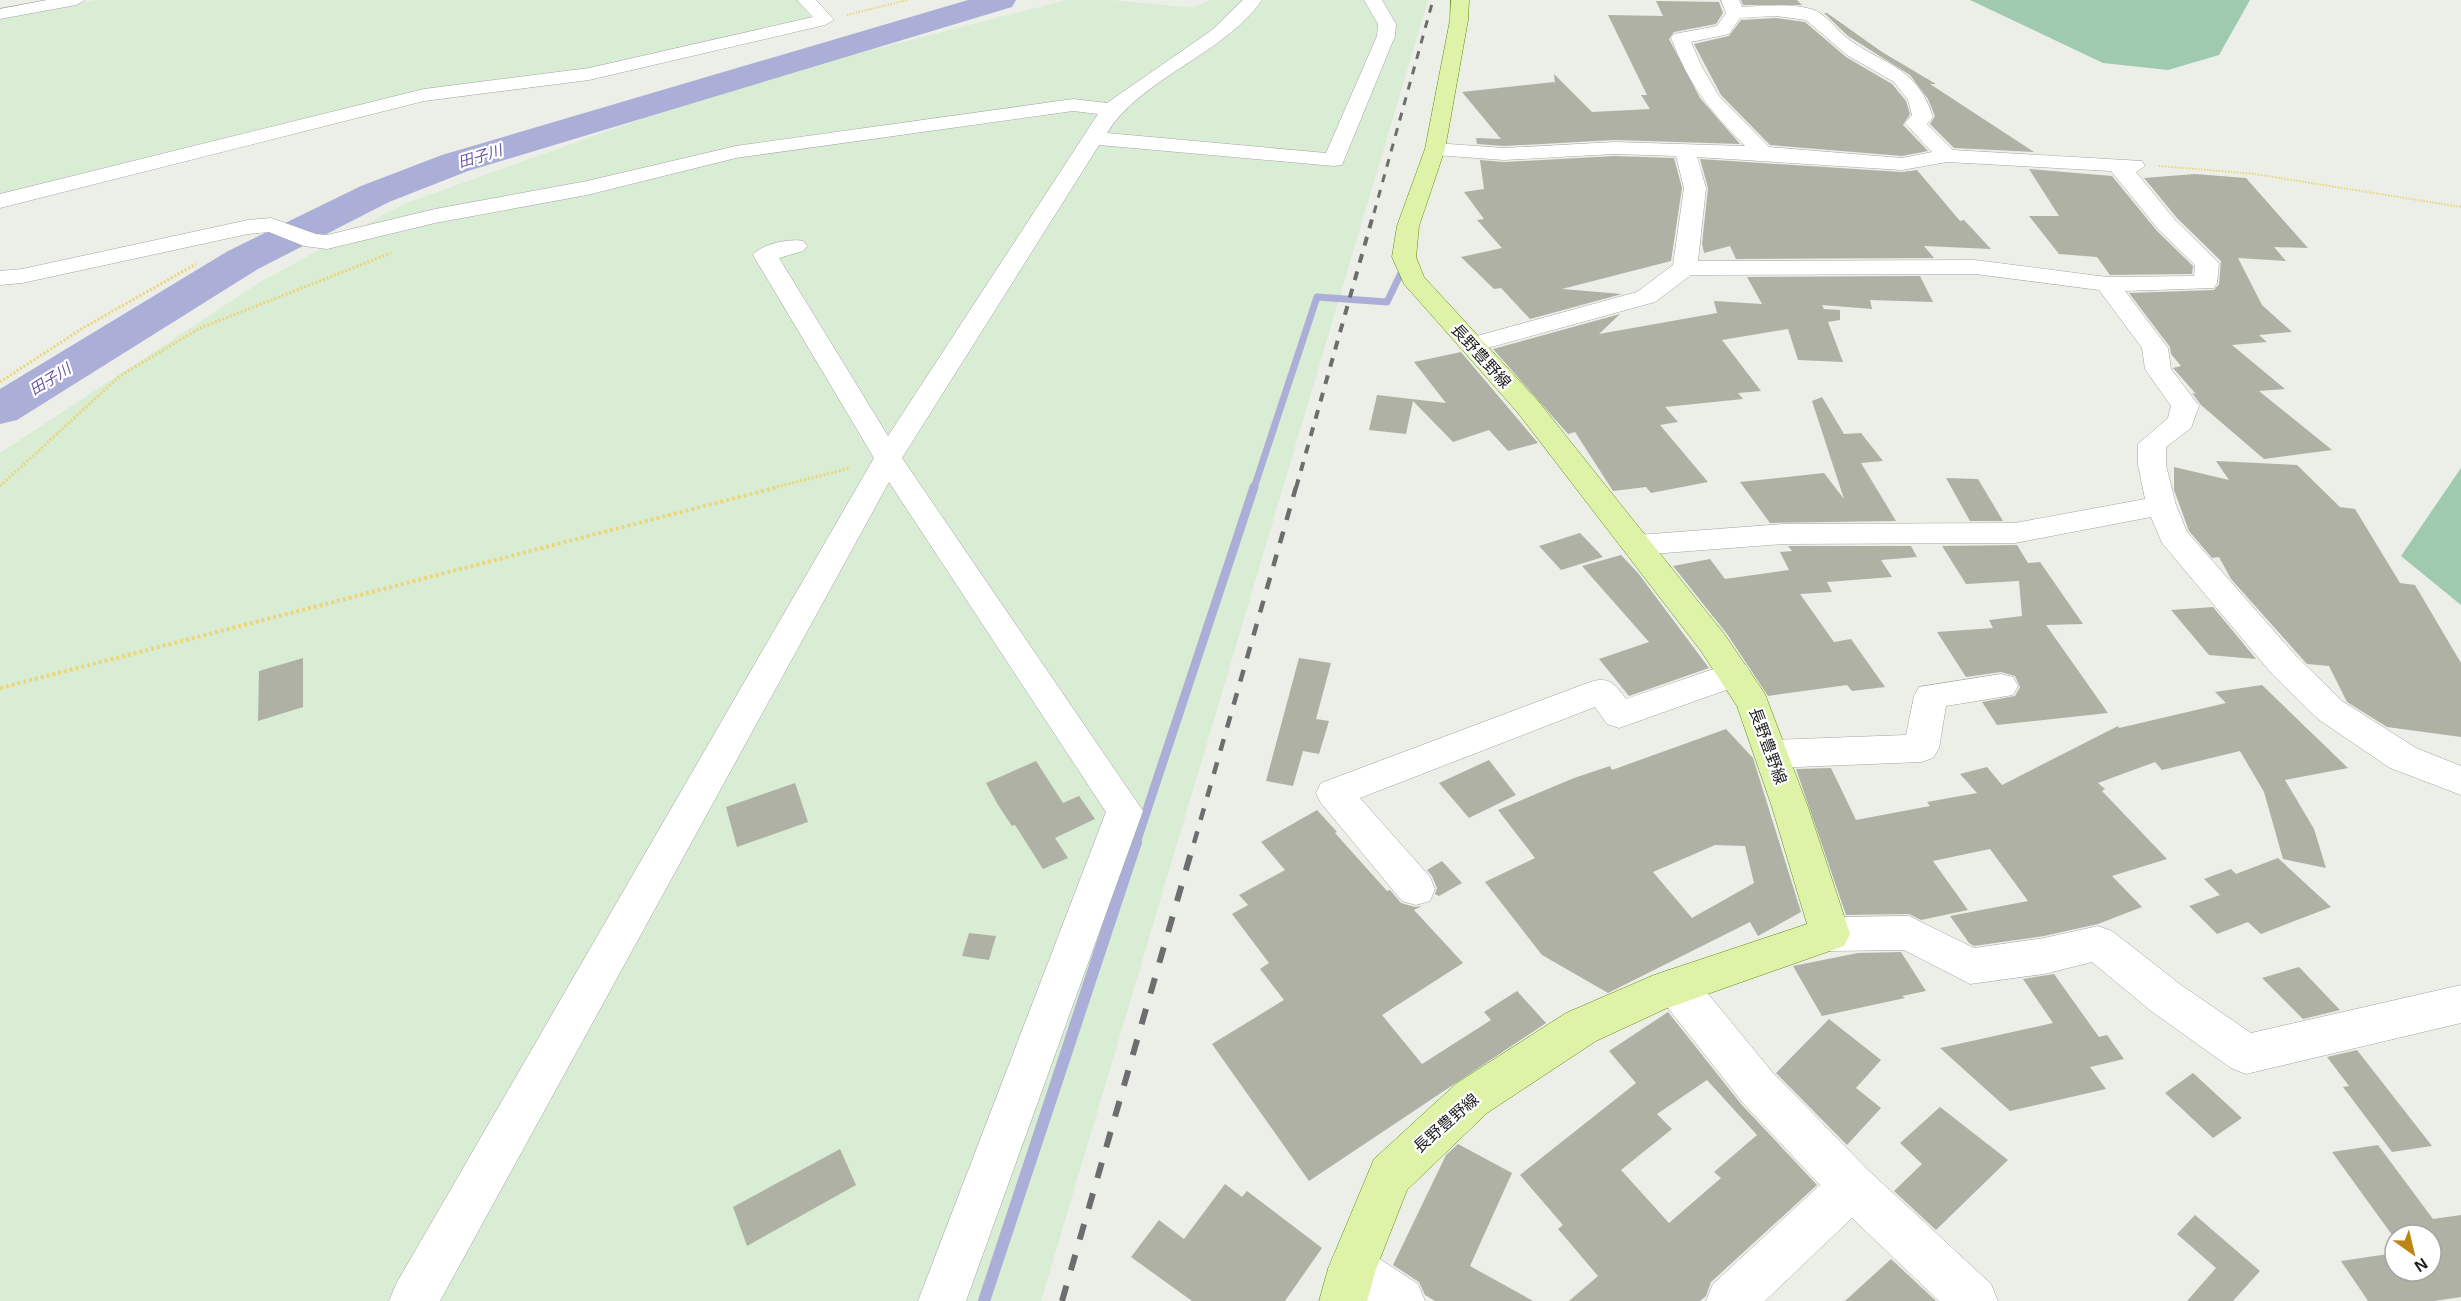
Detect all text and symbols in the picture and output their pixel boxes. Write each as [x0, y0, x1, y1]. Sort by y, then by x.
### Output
water label: 田子川 [456, 141, 506, 171]
street label: 長野豊野線 [1448, 321, 1514, 391]
water label: 田子川 [26, 359, 75, 398]
street label: 長野豊野線 [1746, 705, 1790, 787]
street label: 長野豊野線 [1410, 1090, 1482, 1156]
north arrow [2383, 1223, 2443, 1283]
text: N [2412, 1255, 2431, 1275]

